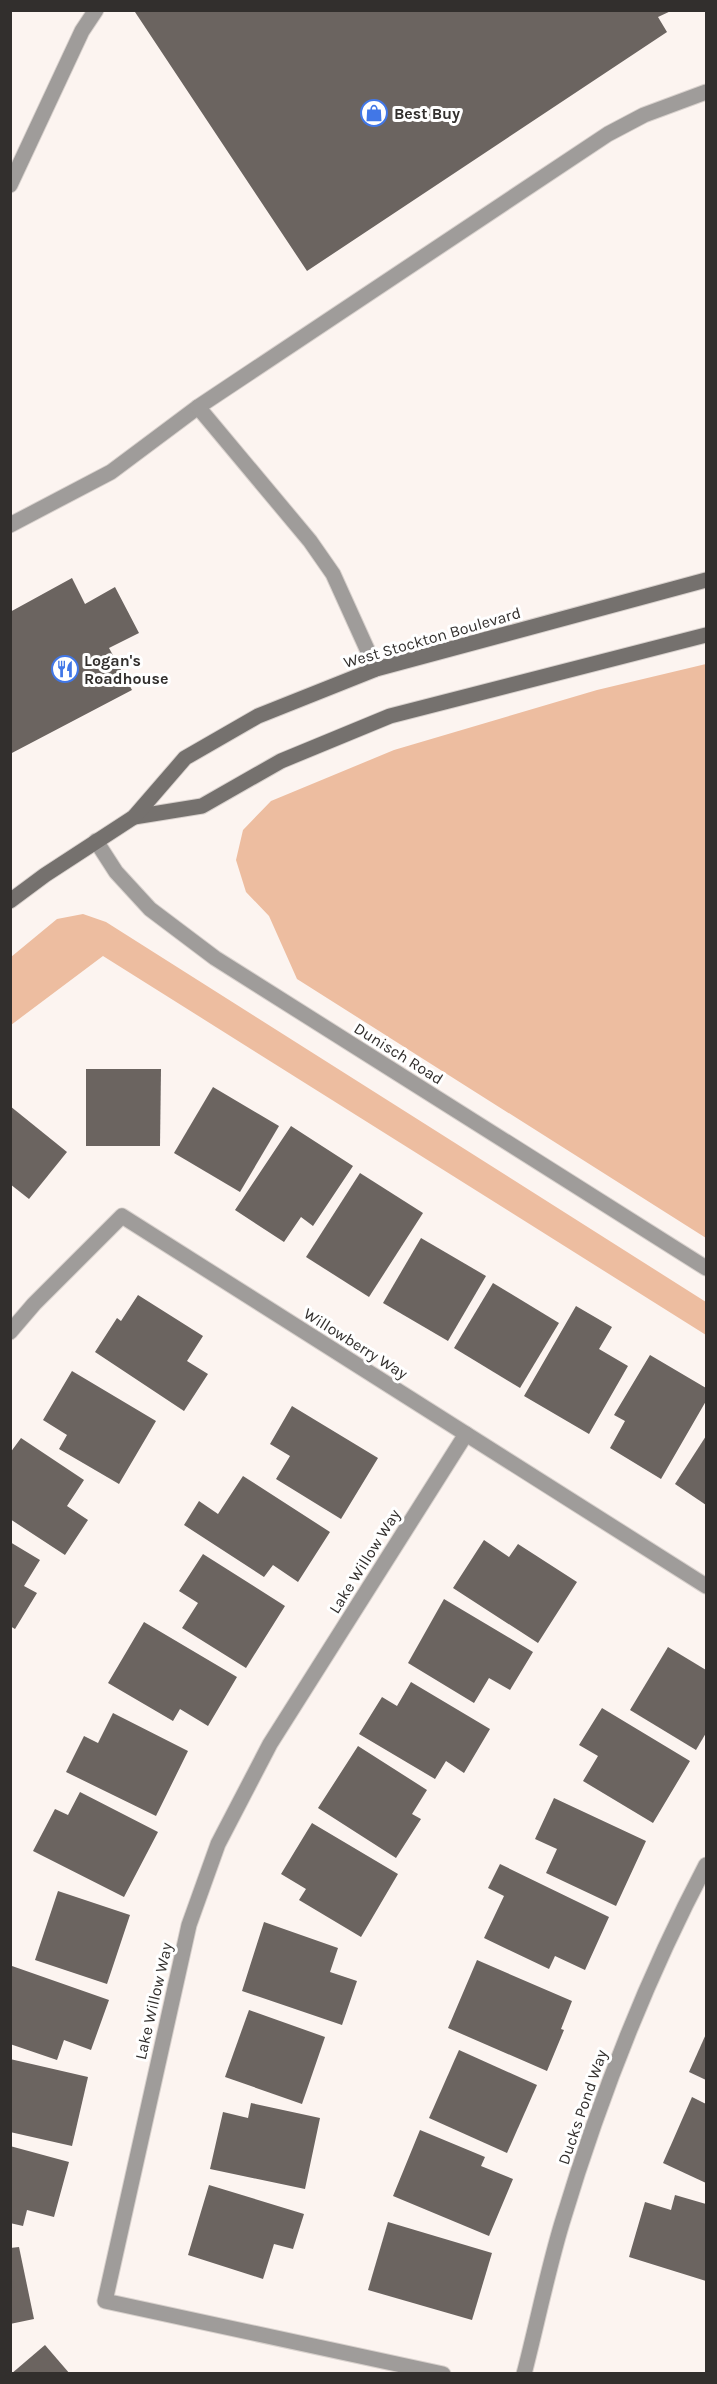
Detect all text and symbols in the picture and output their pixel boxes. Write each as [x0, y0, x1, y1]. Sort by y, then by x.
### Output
shop icon: Best Buy [359, 98, 389, 128]
place label: Best Buy [394, 104, 460, 123]
street label: West Stockton Boulevard [341, 603, 523, 672]
place label: Logan's Roadhouse [84, 651, 169, 688]
restaurant icon: Logan's Roadhouse [50, 654, 80, 684]
street label: Dunisch Road [351, 1018, 447, 1088]
street label: Willowberry Way [300, 1304, 412, 1383]
street label: Lake Willow Way [325, 1505, 404, 1617]
street label: Lake Willow Way [131, 1940, 176, 2061]
street label: Ducks Pond Way [554, 2047, 611, 2167]

